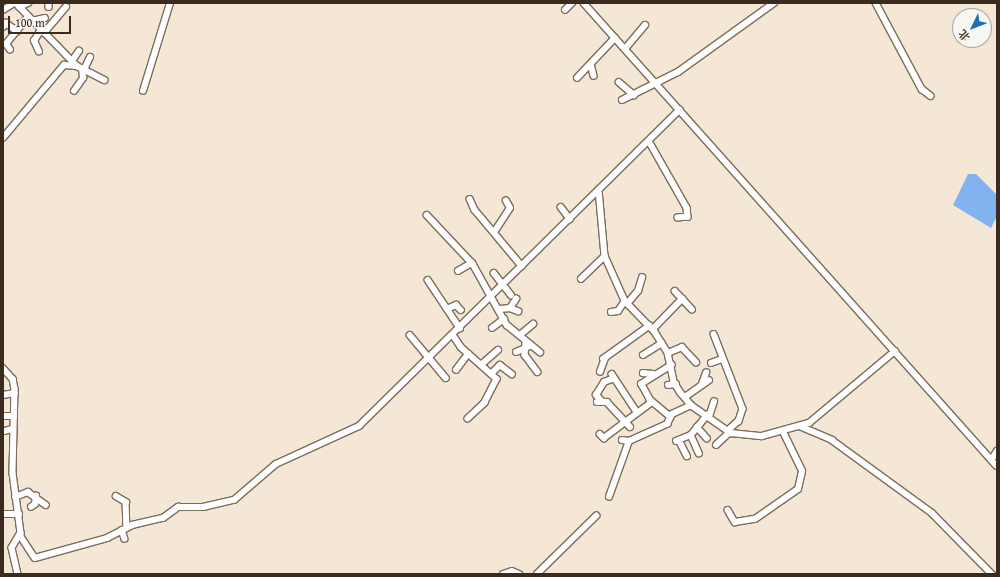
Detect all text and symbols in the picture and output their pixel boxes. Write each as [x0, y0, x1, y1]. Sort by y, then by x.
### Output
scale bar [10, 8, 73, 34]
north arrow [952, 8, 992, 48]
text: 100 m [15, 14, 45, 31]
text: 北 [954, 26, 974, 45]

